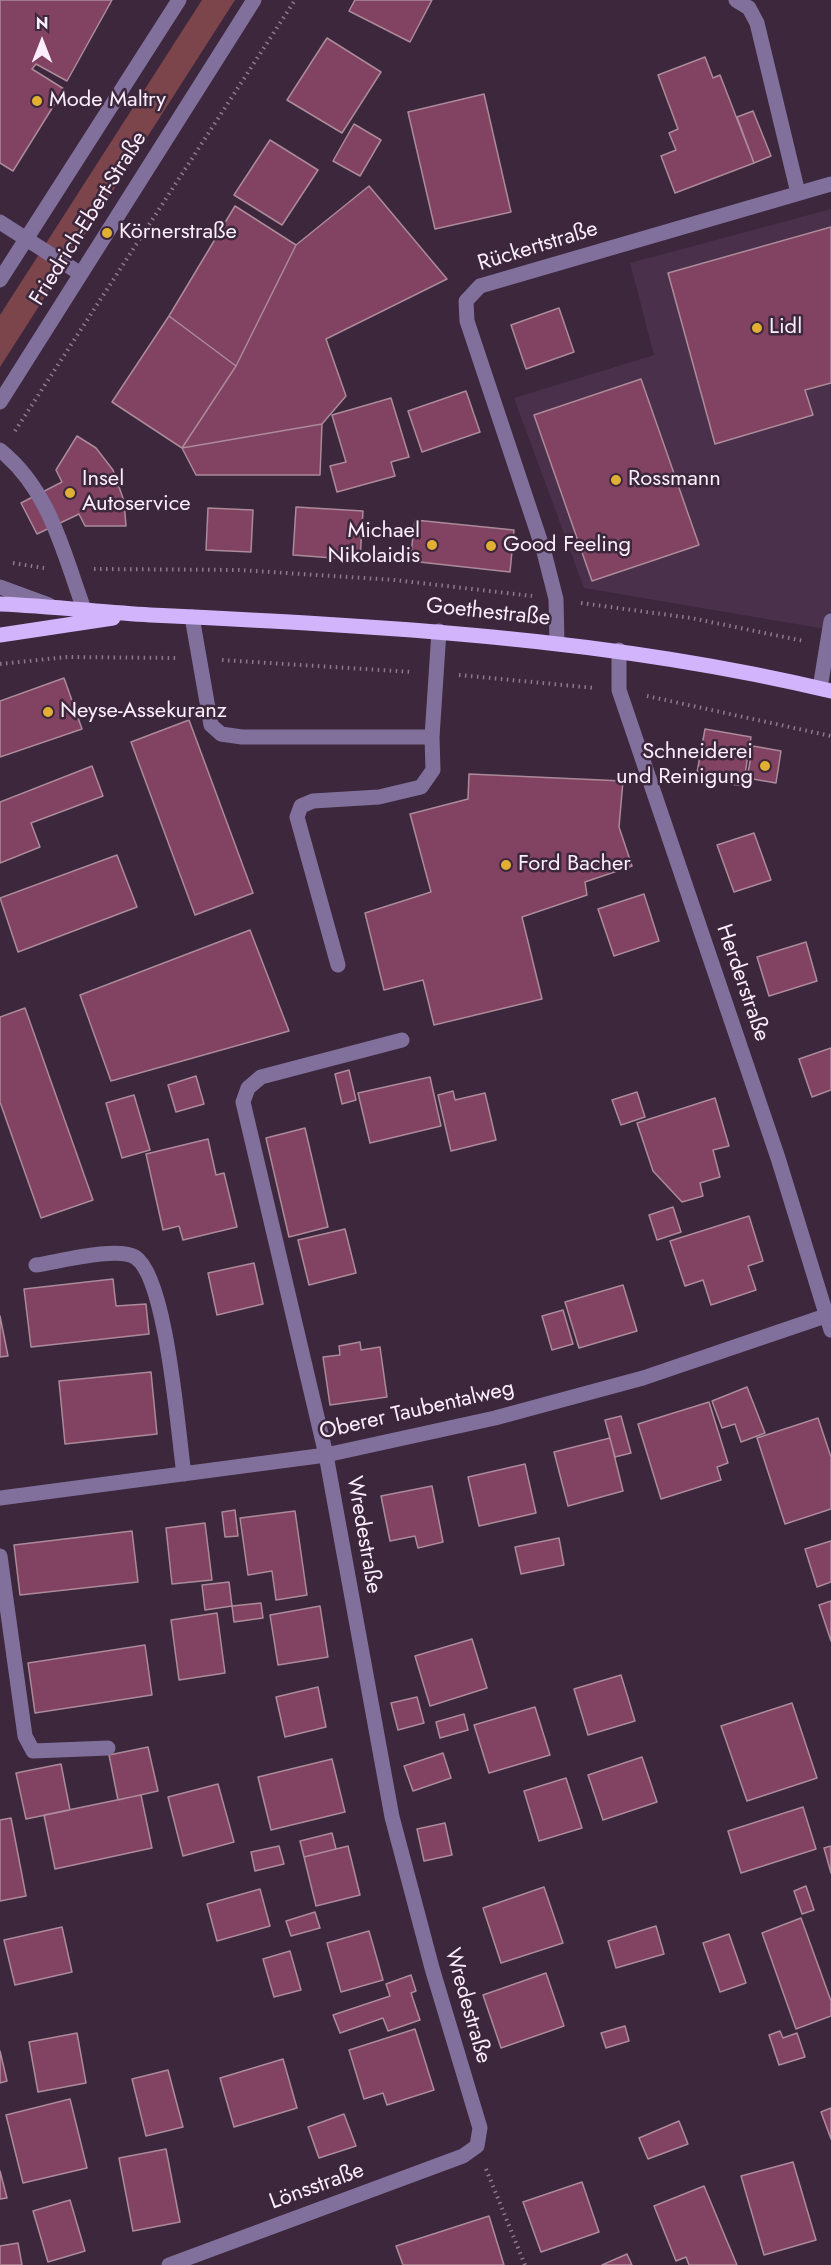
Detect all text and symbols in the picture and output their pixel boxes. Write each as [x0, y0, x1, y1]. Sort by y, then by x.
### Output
north arrow [12, 12, 72, 72]
text: N [36, 12, 48, 35]
place label: Mode Maltry [49, 88, 166, 114]
marker: Mode Maltry [30, 94, 44, 108]
street label: Friedrich-Ebert-Straße [25, 127, 153, 311]
street label: Rückertstraße [475, 216, 601, 278]
place label: Körnerstraße [119, 220, 237, 246]
marker: Körnerstraße [100, 226, 114, 240]
place label: Lidl [769, 315, 802, 341]
marker: Lidl [750, 321, 764, 335]
place label: Insel Autoservice [82, 467, 191, 518]
place label: Rossmann [628, 467, 721, 493]
marker: Rossmann [609, 473, 623, 487]
marker: Insel Autoservice [63, 486, 77, 500]
place label: Michael Nikolaidis [327, 519, 420, 570]
place label: Good Feeling [503, 533, 631, 559]
marker: Michael Nikolaidis [425, 538, 439, 552]
marker: Good Feeling [484, 539, 498, 553]
street label: Goethestraße [425, 593, 551, 633]
place label: Neyse-Assekuranz [60, 699, 227, 725]
marker: Neyse-Assekuranz [41, 705, 55, 719]
place label: Schneiderei und Reinigung [616, 740, 753, 792]
marker: Schneiderei und Reinigung [758, 759, 772, 773]
place label: Ford Bacher [518, 852, 631, 878]
marker: Ford Bacher [499, 858, 513, 872]
street label: Herderstraße [710, 921, 774, 1045]
street label: Oberer Taubentalweg [317, 1376, 517, 1446]
street label: Wredestraße [340, 1474, 386, 1596]
street label: Wredestraße [438, 1945, 496, 2067]
street label: Lönsstraße [266, 2158, 368, 2216]

